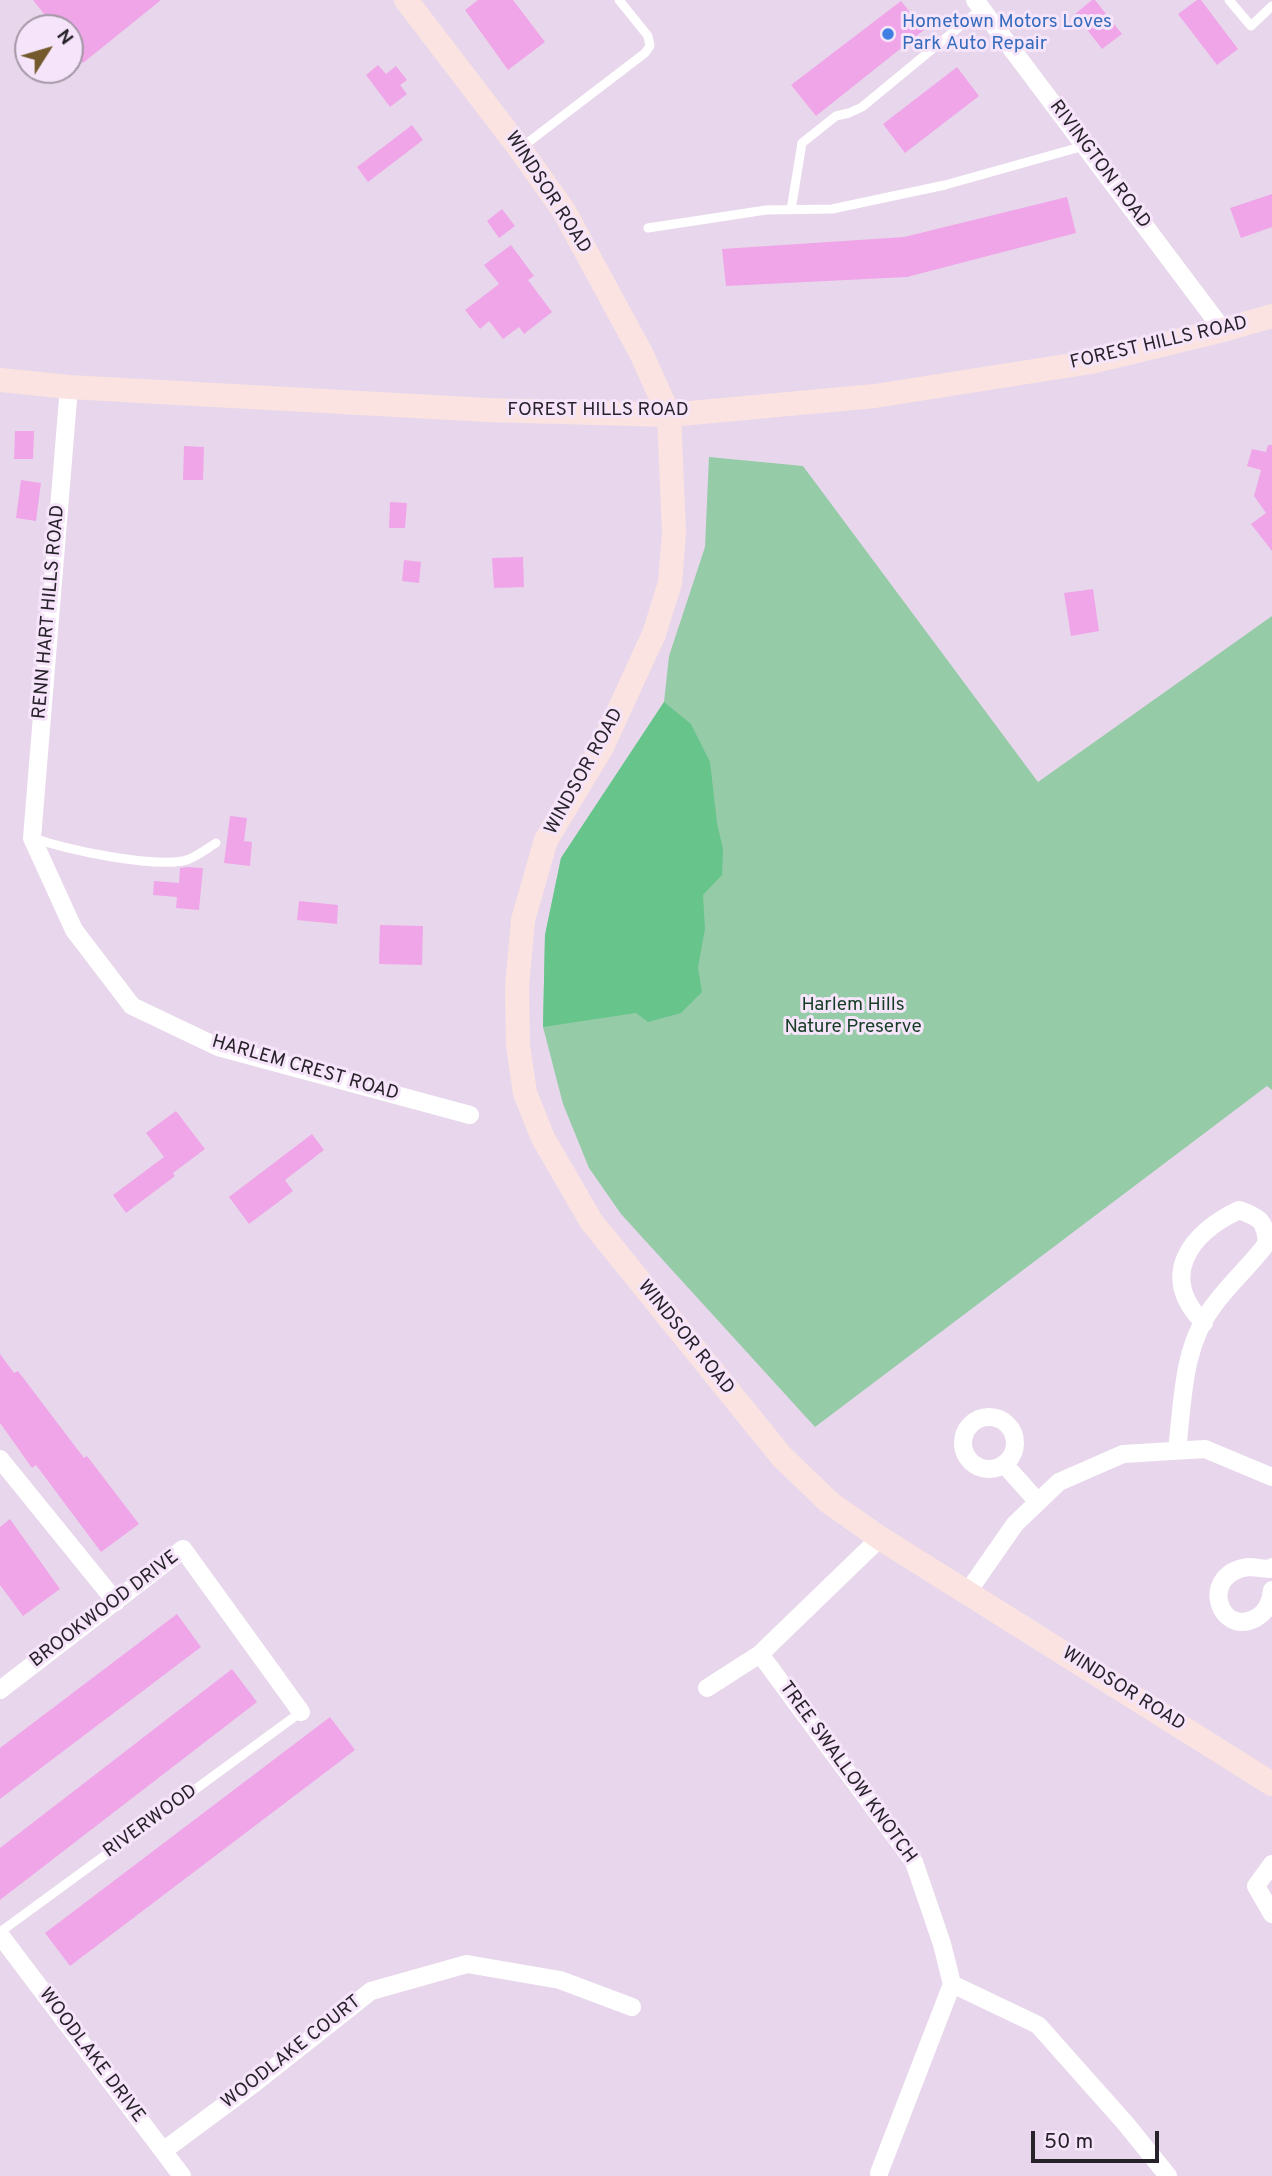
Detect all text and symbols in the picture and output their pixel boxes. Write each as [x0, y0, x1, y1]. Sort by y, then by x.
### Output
place label: Hometown Motors Loves Park Auto Repair [902, 12, 1112, 56]
north arrow [14, 14, 84, 84]
text: N [50, 25, 78, 50]
marker: Hometown Motors Loves Park Auto Repair [880, 26, 896, 42]
street label: RIVINGTON ROAD [1043, 96, 1155, 234]
street label: WINDSOR ROAD [499, 128, 595, 258]
street label: FOREST HILLS ROAD [1068, 312, 1250, 376]
street label: FOREST HILLS ROAD [507, 400, 689, 422]
street label: RENN HART HILLS ROAD [29, 504, 71, 720]
street label: WINDSOR ROAD [541, 705, 629, 839]
park label: Harlem Hills Nature Preserve [784, 995, 922, 1039]
street label: HARLEM CREST ROAD [209, 1031, 401, 1107]
street label: WINDSOR ROAD [632, 1276, 738, 1400]
street label: BROOKWOOD DRIVE [26, 1547, 184, 1673]
street label: WINDSOR ROAD [1057, 1643, 1189, 1737]
street label: TREE SWALLOW KNOTCH [773, 1678, 921, 1868]
street label: RIVERWOOD [100, 1780, 202, 1864]
street label: WOODLAKE DRIVE [33, 1984, 149, 2128]
street label: WOODLAKE COURT [218, 1992, 366, 2114]
scale bar [1034, 2116, 1162, 2160]
text: 50 m [1044, 2129, 1093, 2156]

